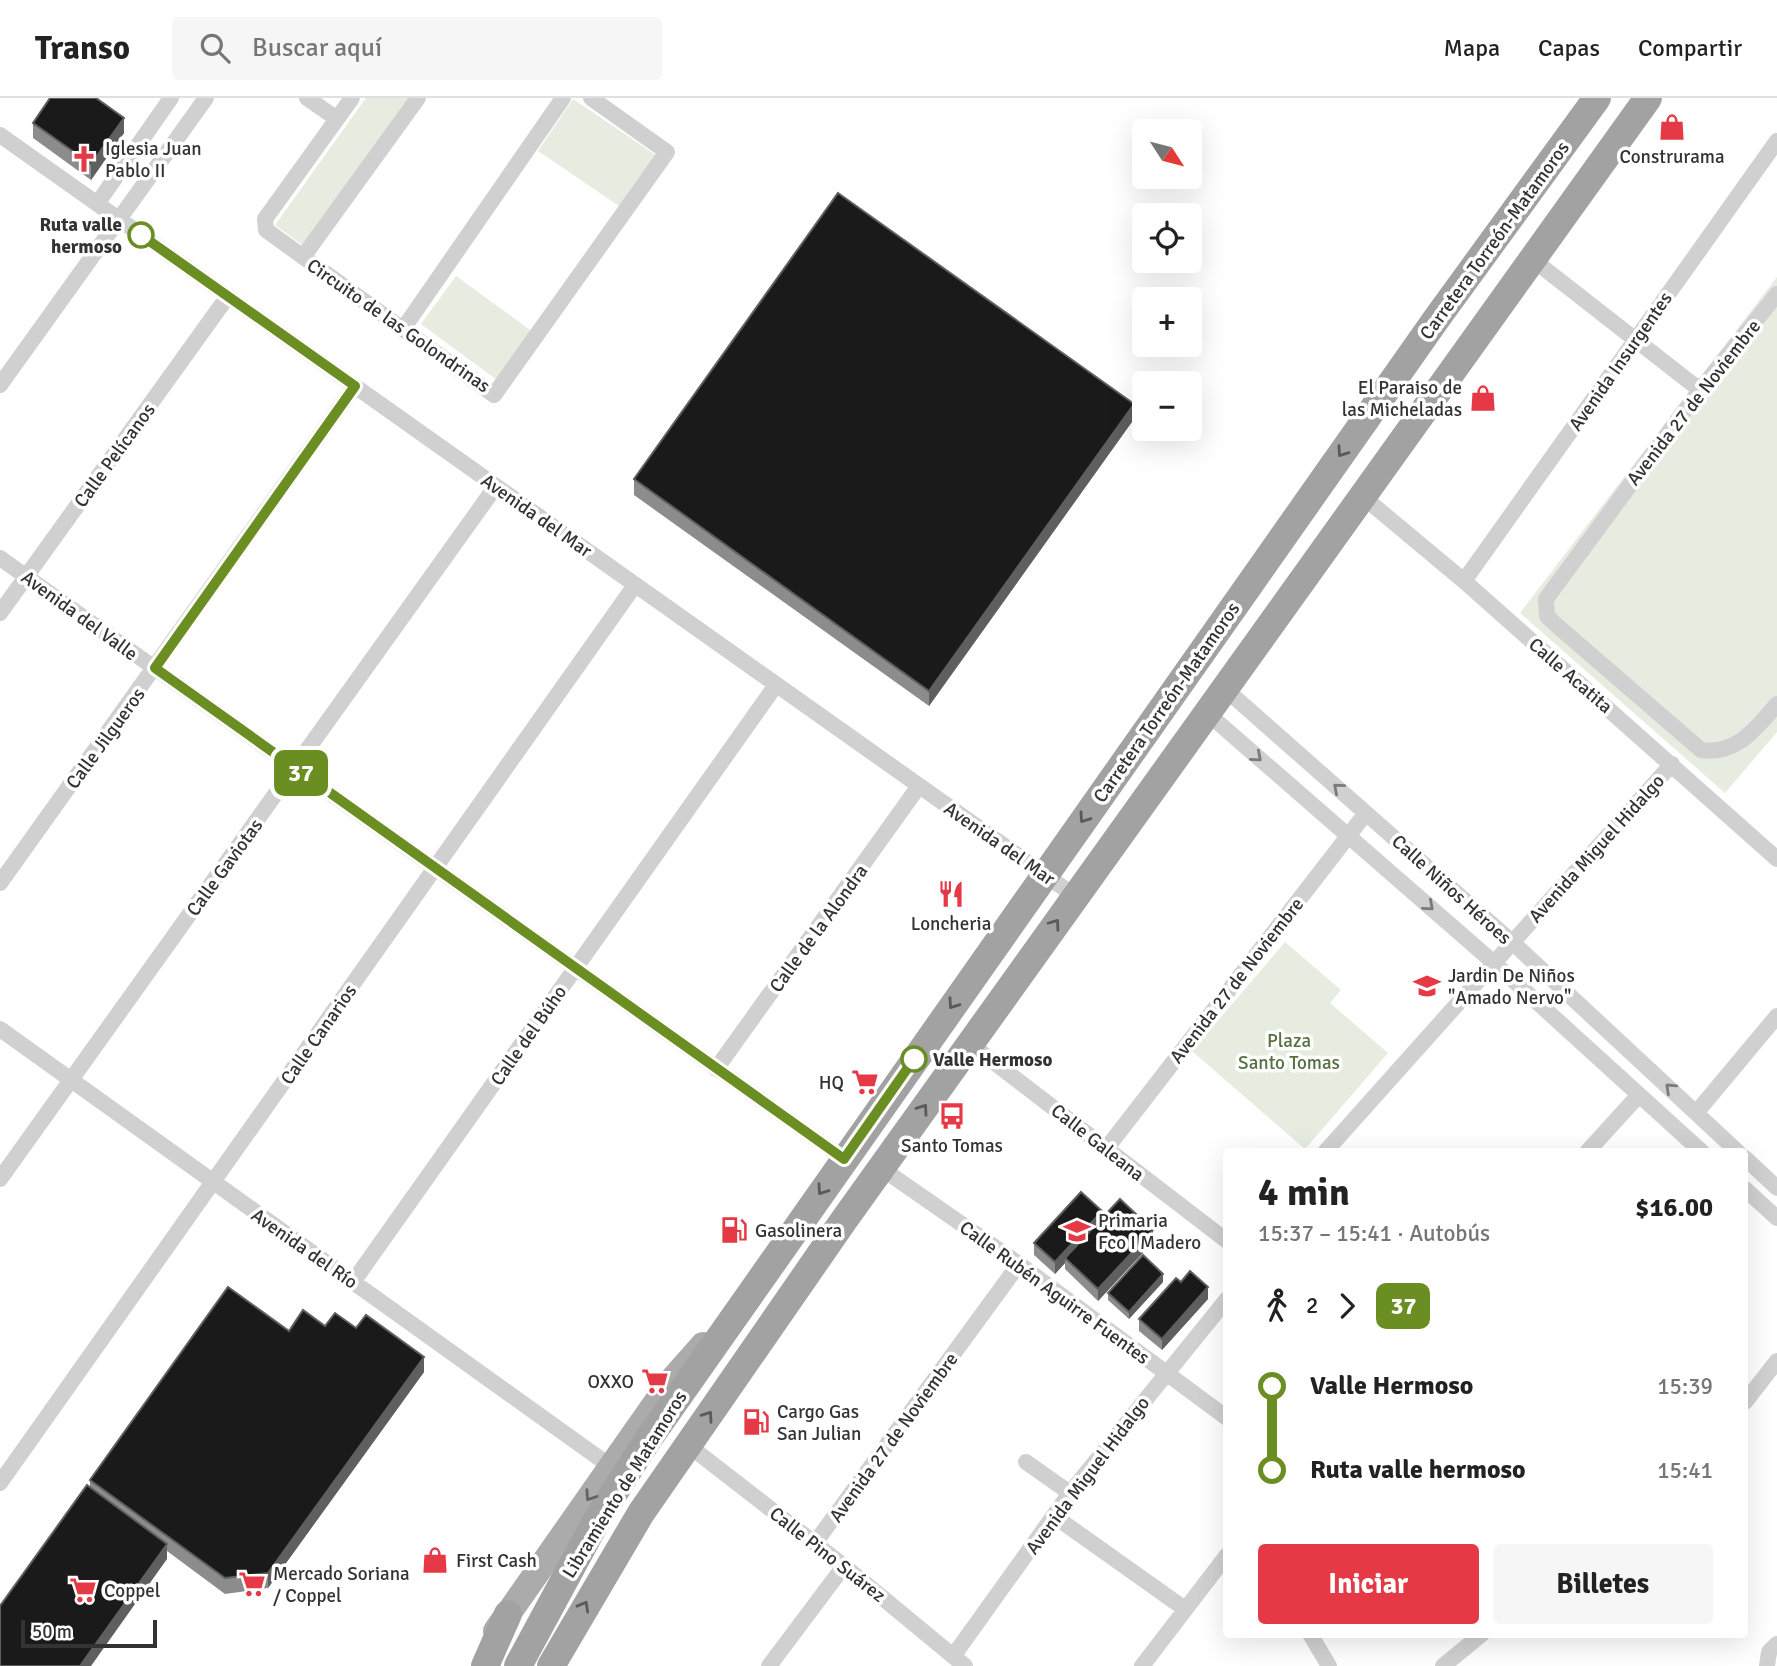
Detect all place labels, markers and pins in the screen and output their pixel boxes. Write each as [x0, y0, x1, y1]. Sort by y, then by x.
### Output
shop icon: Construrama [1657, 112, 1687, 142]
place label: Iglesia Juan Pablo II [105, 137, 202, 183]
church icon: Iglesia Juan Pablo II [69, 144, 99, 174]
place label: Construrama [1619, 145, 1725, 169]
place label: Ruta valle hermoso [39, 213, 122, 259]
marker: Ruta valle hermoso [128, 222, 154, 248]
place label: El Paraiso de las Micheladas [1342, 376, 1462, 422]
shop icon: El Paraiso de las Micheladas [1468, 383, 1498, 413]
restaurant icon: Loncheria [936, 879, 966, 909]
place label: Loncheria [911, 912, 991, 936]
place label: Jardin De Niños "Amado Nervo" [1448, 964, 1575, 1010]
school or university icon: Jardin De Niños "Amado Nervo" [1412, 971, 1442, 1001]
marker: Valle Hermoso [901, 1046, 927, 1072]
place label: Valle Hermoso [933, 1048, 1052, 1072]
supermarket icon: HQ [850, 1067, 880, 1097]
place label: HQ [819, 1071, 844, 1095]
bus stop icon: Santo Tomas [937, 1101, 967, 1131]
place label: Santo Tomas [901, 1134, 1003, 1158]
place label: Primaria Fco I Madero [1098, 1209, 1201, 1255]
fuel station icon: Gasolinera [719, 1215, 749, 1245]
school or university icon: Primaria Fco I Madero [1062, 1216, 1092, 1246]
place label: Gasolinera [755, 1219, 842, 1243]
supermarket icon: OXXO [640, 1366, 670, 1396]
place label: OXXO [588, 1370, 634, 1394]
place label: Cargo Gas San Julian [777, 1400, 861, 1446]
fuel station icon: Cargo Gas San Julian [741, 1407, 771, 1437]
shop icon: First Cash [420, 1545, 450, 1575]
place label: First Cash [456, 1549, 537, 1573]
place label: Mercado Soriana / Coppel [273, 1562, 410, 1608]
supermarket icon: Mercado Soriana / Coppel [237, 1569, 267, 1599]
supermarket icon: Coppel [68, 1575, 98, 1605]
place label: Coppel [104, 1579, 160, 1603]

